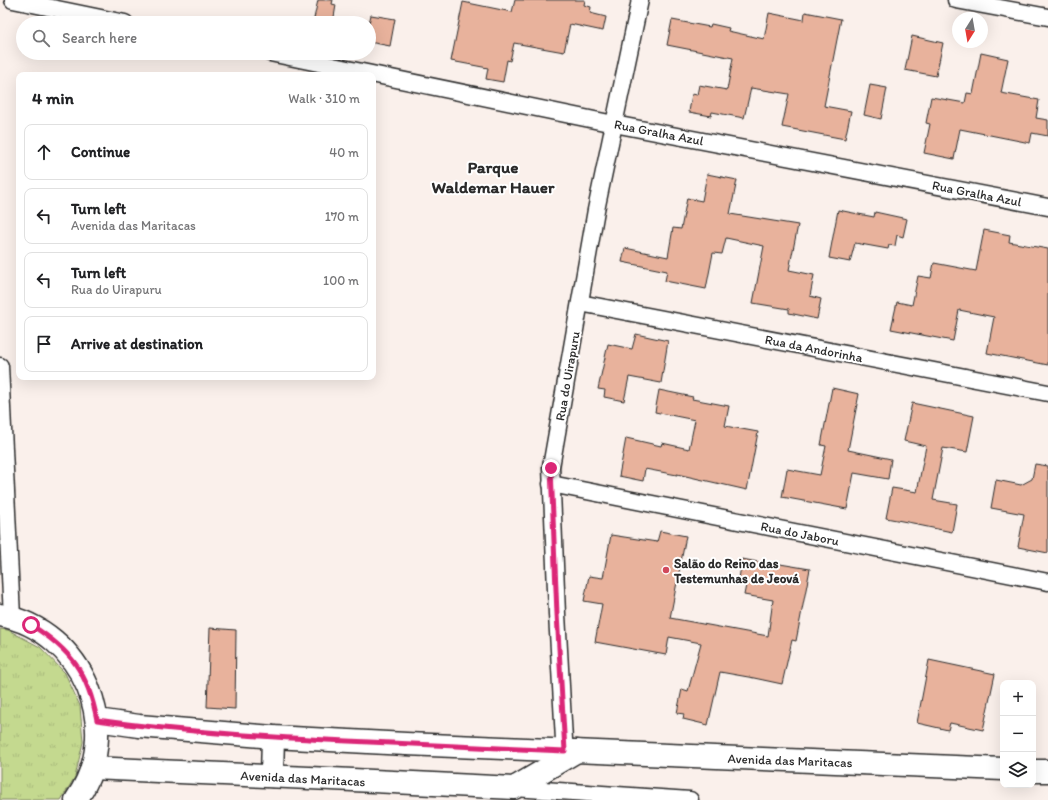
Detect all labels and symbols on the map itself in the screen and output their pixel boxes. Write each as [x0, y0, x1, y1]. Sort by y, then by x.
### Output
north arrow [952, 12, 988, 48]
street label: Rua Gralha Azul [613, 116, 705, 149]
district label: Parque Waldemar Hauer [432, 157, 555, 197]
street label: Rua Gralha Azul [931, 177, 1023, 210]
street label: Rua do Uirapuru [552, 330, 583, 422]
street label: Rua da Andorinha [764, 332, 864, 365]
route end [542, 459, 560, 477]
street label: Rua do Jaboru [759, 519, 840, 548]
place label: Salão do Reino das Testemunhas de Jeová [673, 556, 799, 586]
marker: Salão do Reino das Testemunhas de Jeová [661, 565, 671, 575]
route start [22, 616, 40, 634]
street label: Avenida das Maritacas [727, 751, 853, 770]
street label: Avenida das Maritacas [240, 768, 366, 789]

